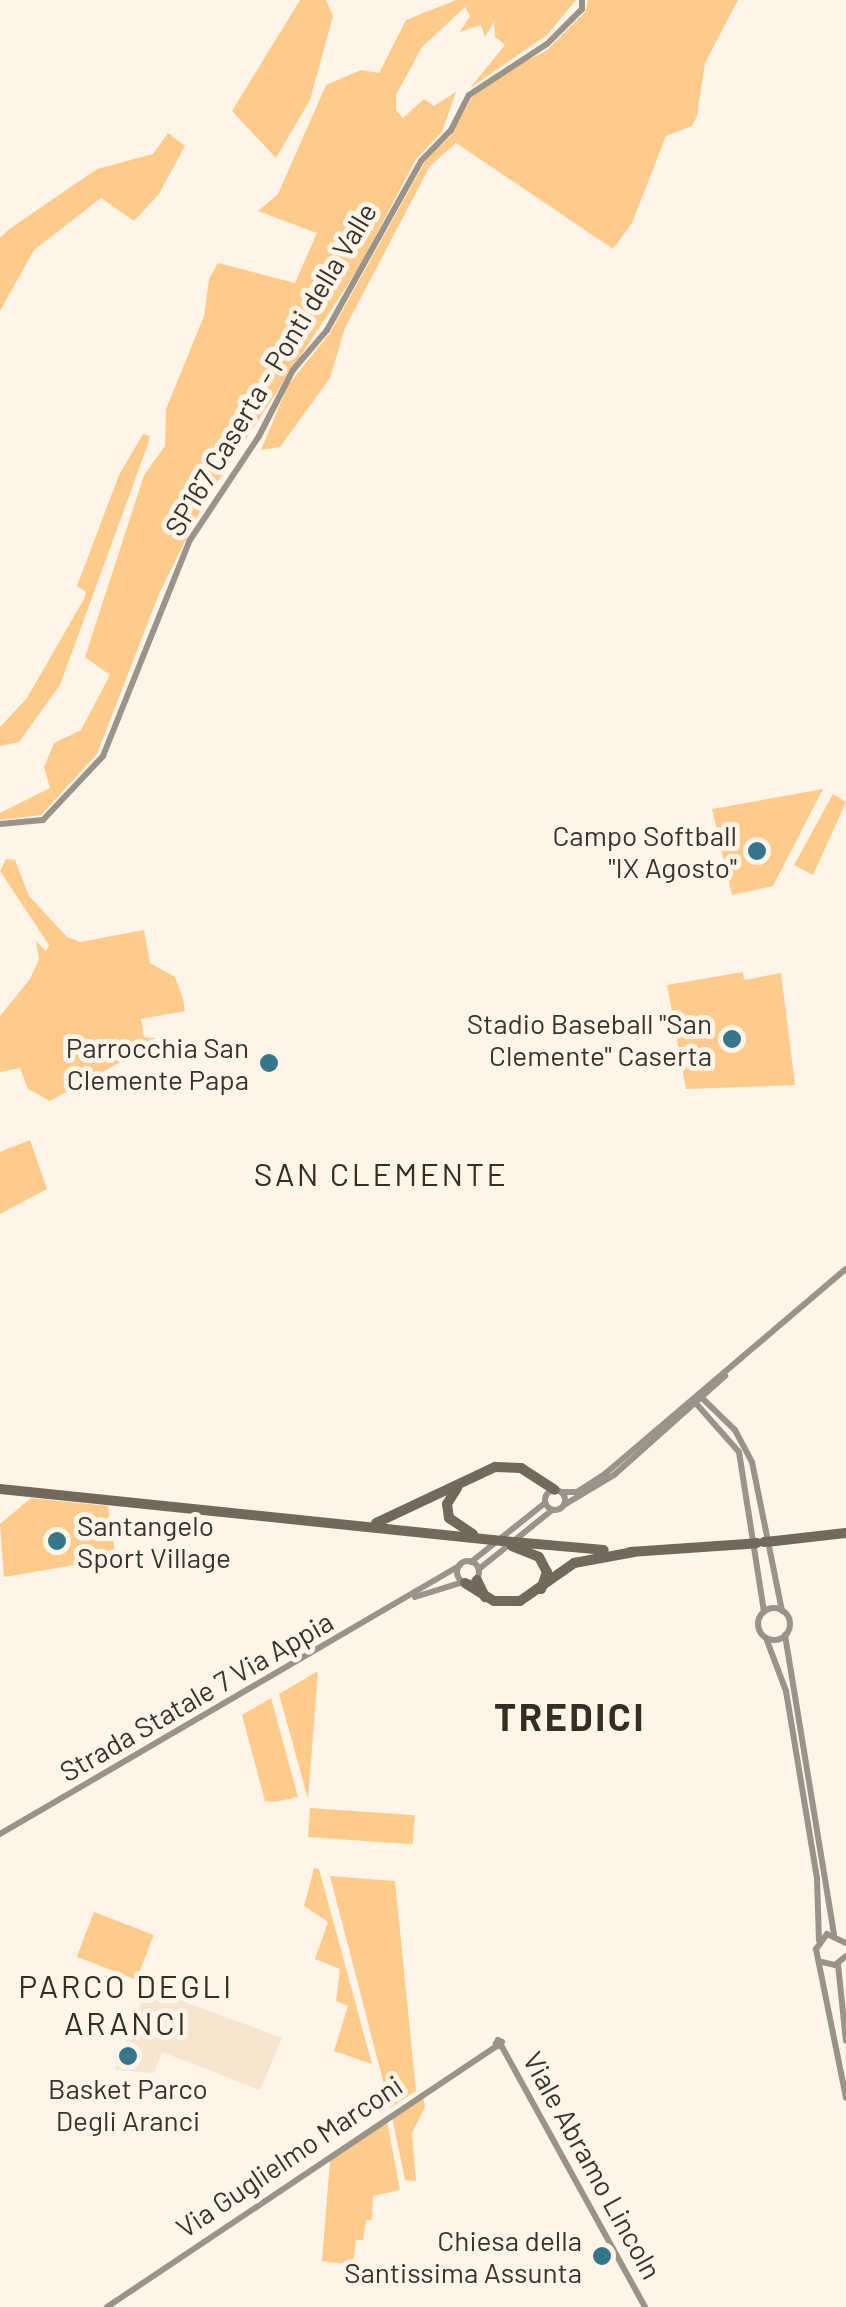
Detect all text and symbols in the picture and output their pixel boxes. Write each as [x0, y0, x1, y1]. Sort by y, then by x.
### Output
street label: SP167 Caserta - Ponti della Valle [157, 196, 383, 542]
place label: Campo Softball "IX Agosto" [553, 818, 737, 884]
marker: Campo Softball "IX Agosto" [746, 840, 768, 862]
place label: Stadio Baseball "San Clemente" Caserta [467, 1006, 712, 1072]
marker: Stadio Baseball "San Clemente" Caserta [721, 1028, 743, 1050]
place label: Parrocchia San Clemente Papa [66, 1030, 249, 1096]
marker: Parrocchia San Clemente Papa [258, 1052, 280, 1074]
district label: SAN CLEMENTE [254, 1154, 508, 1192]
place label: Santangelo Sport Village [77, 1508, 231, 1574]
marker: Santangelo Sport Village [46, 1530, 68, 1552]
street label: Strada Statale 7 Via Appia [53, 1604, 339, 1788]
district label: TREDICI [494, 1694, 646, 1740]
district label: PARCO DEGLI ARANCI [18, 1967, 234, 2042]
marker: Basket Parco Degli Aranci [117, 2045, 139, 2067]
street label: Viale Abramo Lincoln [517, 2045, 669, 2285]
street label: Via Guglielmo Marconi [169, 2068, 409, 2244]
place label: Basket Parco Degli Aranci [48, 2071, 208, 2137]
place label: Chiesa della Santissima Assunta [344, 2223, 582, 2289]
marker: Chiesa della Santissima Assunta [591, 2245, 613, 2267]

